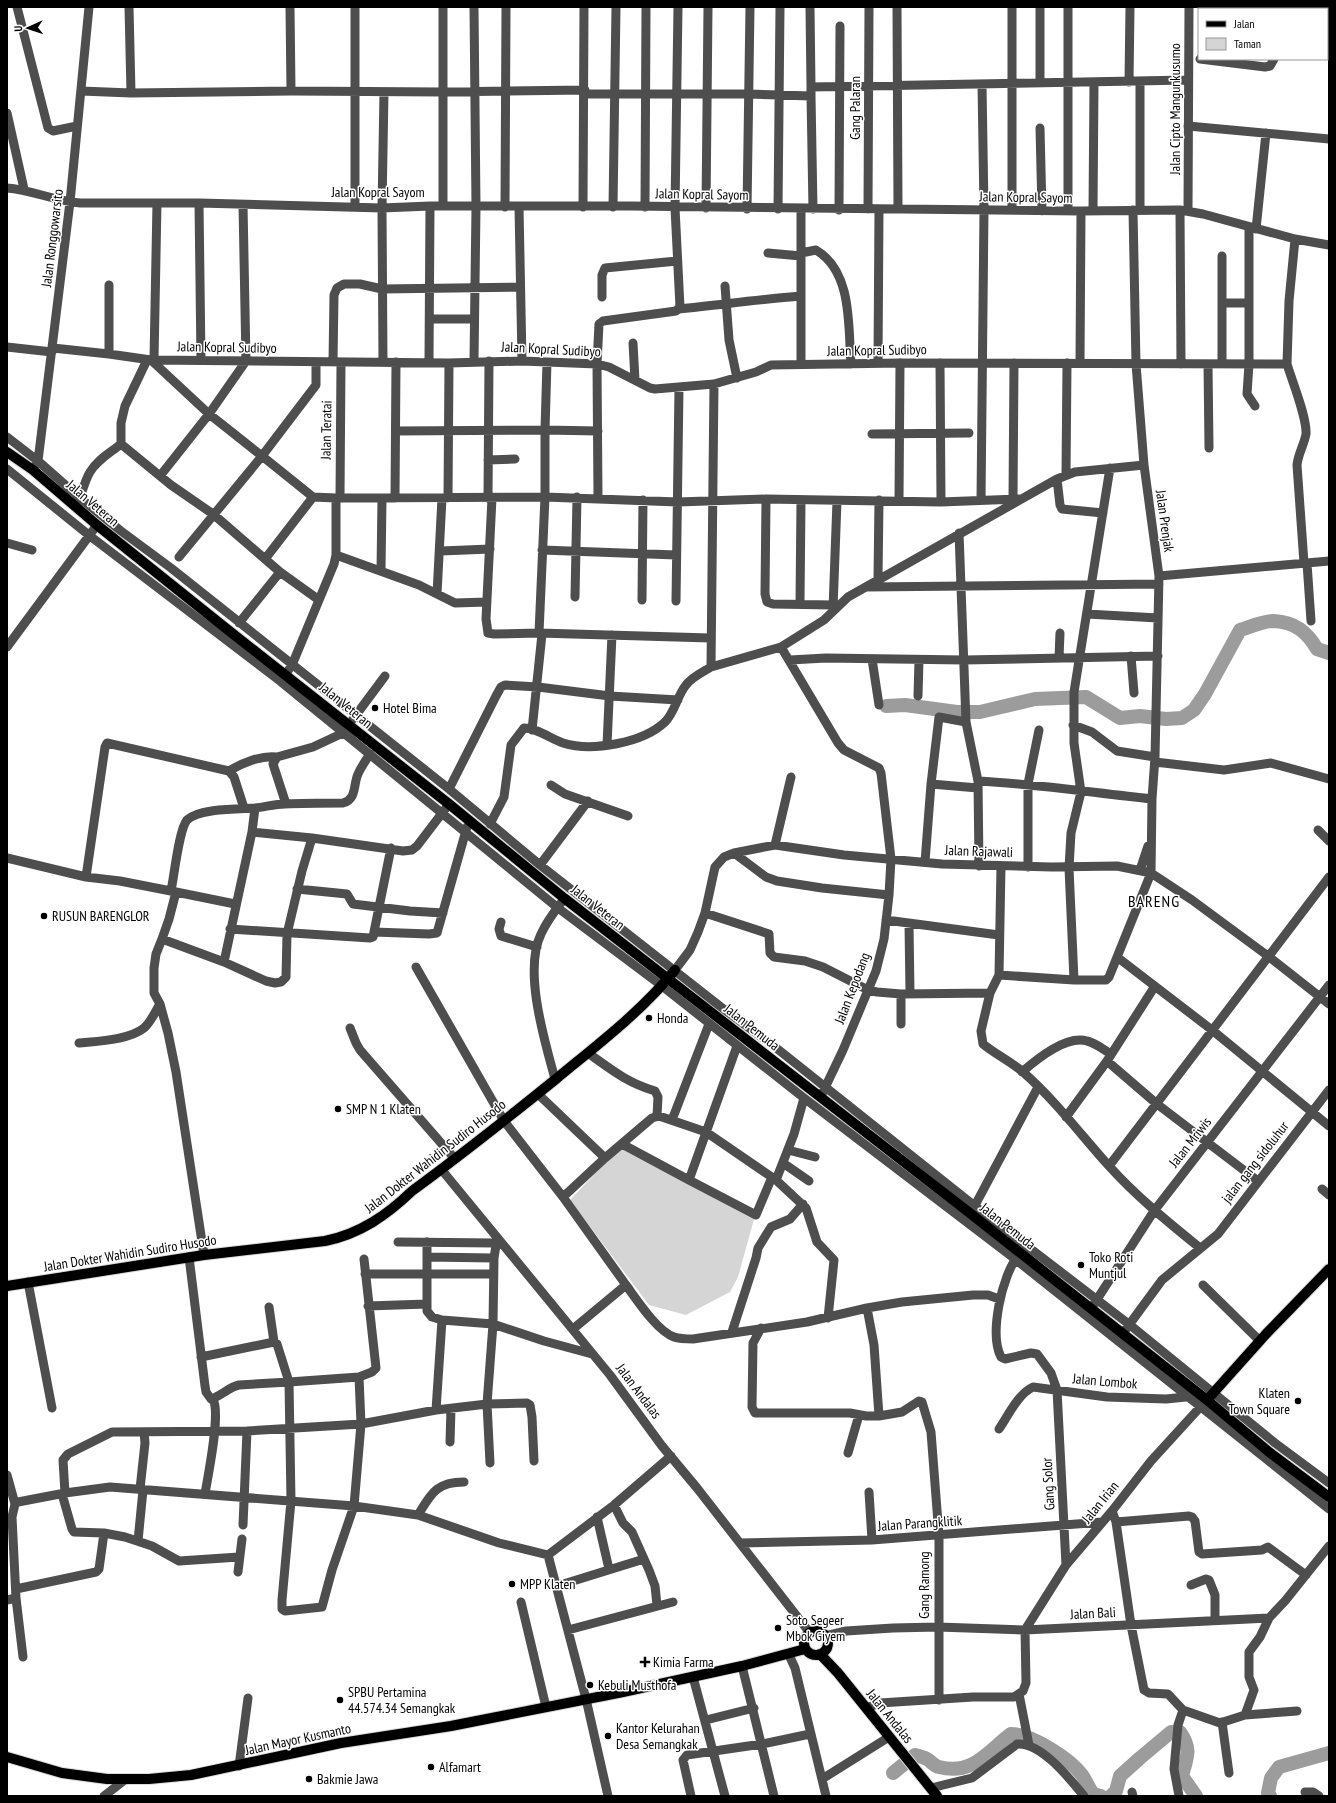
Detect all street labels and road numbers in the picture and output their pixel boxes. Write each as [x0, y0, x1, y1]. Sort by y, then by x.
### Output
street label: Jalan Cipto Mangunkusumo [1166, 43, 1184, 176]
street label: Gang Palaran [846, 76, 864, 140]
street label: Jalan Kopral Sayom [330, 183, 425, 201]
street label: Jalan Kopral Sayom [654, 184, 749, 204]
street label: Jalan Kopral Sayom [978, 187, 1073, 207]
street label: Jalan Ronggowarsito [37, 188, 67, 289]
street label: Jalan Kopral Sudibyo [176, 337, 277, 357]
street label: Jalan Kopral Sudibyo [500, 337, 601, 361]
street label: Jalan Kopral Sudibyo [826, 340, 927, 360]
street label: Jalan Teratai [316, 400, 336, 461]
street label: Jalan Veteran [62, 475, 123, 530]
street label: Jalan Prenjak [1152, 488, 1178, 554]
street label: Jalan Veteran [315, 677, 376, 732]
street label: Jalan Rajawali [944, 841, 1013, 861]
street label: Jalan Veteran [567, 880, 628, 934]
street label: Jalan Kepodang [830, 950, 874, 1027]
street label: Jalan Pemuda [720, 999, 783, 1054]
street label: Jalan Dokter Wahidin Sudiro Husodo [360, 1095, 509, 1217]
street label: Jalan Mriwis [1164, 1113, 1215, 1171]
street label: jalan gang sidoluhur [1218, 1117, 1293, 1206]
street label: Jalan Pemuda [976, 1198, 1039, 1253]
street label: Jalan Dokter Wahidin Sudiro Husodo [42, 1230, 217, 1276]
street label: Jalan Andalas [612, 1359, 666, 1422]
street label: Jalan Lombok [1071, 1369, 1139, 1393]
street label: Gang Solor [1038, 1457, 1058, 1511]
street label: Jalan Irian [1077, 1477, 1122, 1527]
street label: Jalan Parangklitik [876, 1511, 963, 1535]
street label: Gang Ramong [915, 1551, 933, 1619]
street label: Jalan Bali [1069, 1603, 1116, 1623]
street label: Jalan Andalas [862, 1684, 917, 1747]
street label: Jalan Mayor Kusmanto [242, 1719, 353, 1759]

